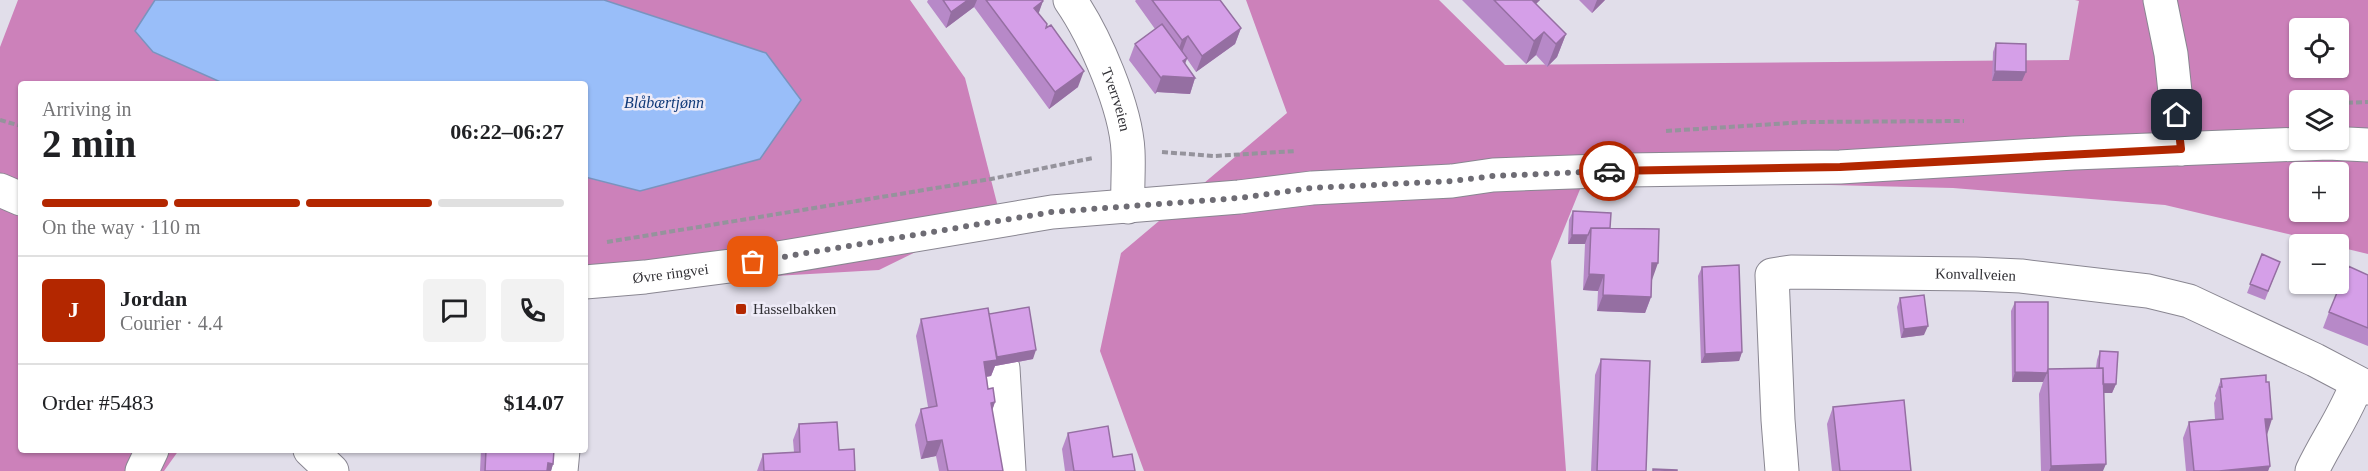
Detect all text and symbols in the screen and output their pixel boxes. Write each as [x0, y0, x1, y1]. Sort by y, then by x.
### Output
map controls [2289, 18, 2349, 294]
button: locate [2289, 18, 2349, 78]
street label: Tverrveien [1098, 65, 1133, 133]
pin [2151, 89, 2202, 140]
button: layers [2289, 90, 2349, 150]
water label: Blåbærtjønn [624, 94, 704, 112]
text: Arriving in [42, 98, 131, 120]
icon: home [2160, 98, 2193, 131]
text: 06:22–06:27 [450, 119, 564, 144]
text: 2 min [42, 122, 136, 165]
courier [1579, 141, 1639, 201]
icon: car [1593, 155, 1626, 188]
button: + [2289, 162, 2349, 222]
text: On the way · 110 m [42, 216, 201, 238]
button: − [2289, 234, 2349, 294]
pin [727, 236, 778, 287]
icon: bag [736, 245, 769, 278]
street label: Øvre ringvei [632, 261, 709, 286]
street label: Konvallveien [1935, 266, 2017, 284]
button: chat [423, 279, 486, 342]
button: phone [501, 279, 564, 342]
text: Jordan [120, 286, 187, 311]
text: J [68, 297, 79, 322]
place label: Hasselbakken [753, 301, 837, 317]
marker: Hasselbakken [734, 302, 748, 316]
text: Courier · 4.4 [120, 312, 223, 334]
text: Order #5483 [42, 390, 154, 415]
text: $14.07 [504, 390, 564, 415]

